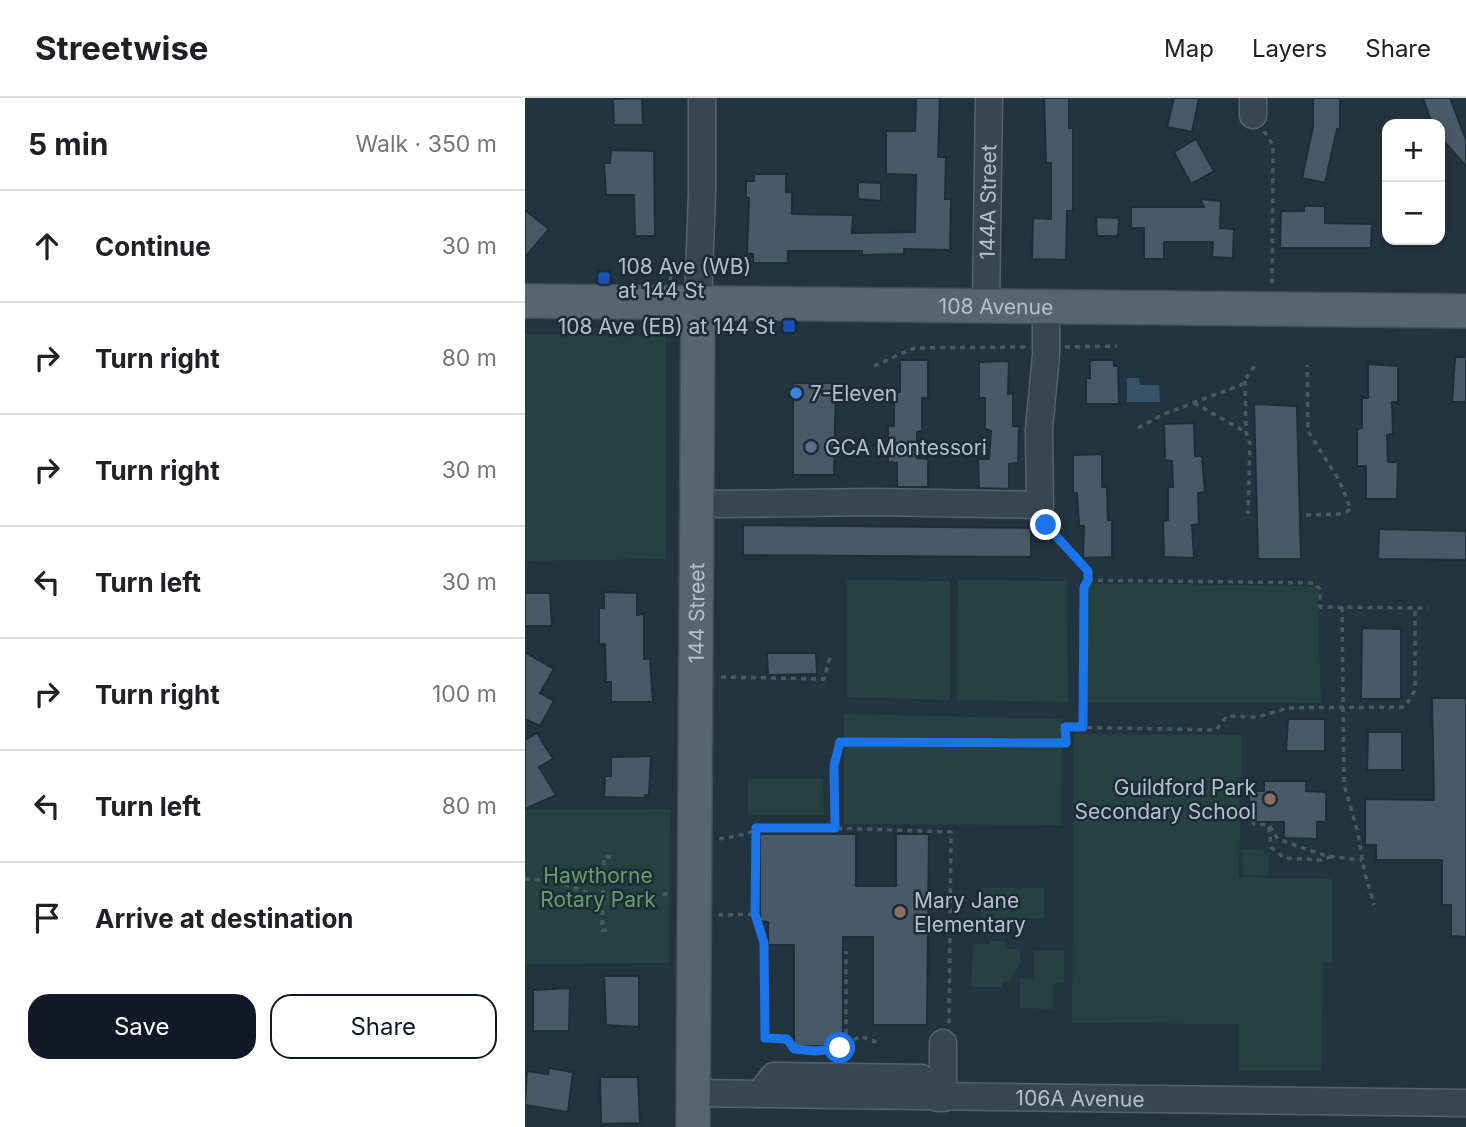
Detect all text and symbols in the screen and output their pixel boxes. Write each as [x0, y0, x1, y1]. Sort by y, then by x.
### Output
text: Streetwise [35, 28, 209, 68]
text: Map [1164, 34, 1214, 63]
text: Layers [1252, 34, 1327, 63]
text: Share [1365, 34, 1431, 63]
map controls [1382, 119, 1445, 245]
button: + [1382, 119, 1445, 182]
text: 5 min [28, 126, 108, 162]
text: Walk · 350 m [356, 130, 497, 158]
street label: 144A Street [974, 144, 1001, 260]
button: − [1382, 182, 1445, 245]
icon: ahead [28, 227, 66, 265]
text: Continue [95, 231, 211, 262]
text: 30 m [442, 232, 497, 260]
place label: 108 Ave (WB) at 144 St [618, 254, 751, 303]
marker: 108 Ave (WB) at 144 St [596, 270, 612, 286]
street label: 108 Avenue [939, 293, 1053, 319]
place label: 108 Ave (EB) at 144 St [558, 314, 775, 339]
marker: 108 Ave (EB) at 144 St [781, 318, 797, 334]
icon: right [28, 339, 66, 377]
text: Turn right [95, 343, 220, 374]
text: 80 m [442, 344, 497, 372]
place label: 7-Eleven [810, 381, 897, 406]
marker: 7-Eleven [788, 385, 804, 401]
place label: GCA Montessori [825, 435, 987, 460]
marker: GCA Montessori [803, 439, 819, 455]
icon: right [28, 451, 66, 489]
text: Turn right [95, 455, 220, 486]
text: 30 m [442, 456, 497, 484]
route end [1030, 509, 1061, 540]
street label: 144 Street [683, 562, 709, 664]
icon: left [28, 563, 66, 601]
text: Turn left [95, 567, 201, 598]
text: 30 m [442, 568, 497, 596]
icon: right [28, 675, 66, 713]
text: Turn right [95, 679, 220, 710]
text: 100 m [432, 680, 497, 708]
place label: Guildford Park Secondary School [1075, 775, 1256, 824]
icon: left [28, 787, 66, 825]
text: Turn left [95, 791, 201, 822]
marker: Guildford Park Secondary School [1262, 791, 1278, 807]
text: 80 m [442, 792, 497, 820]
park label: Hawthorne Rotary Park [540, 863, 656, 912]
place label: Mary Jane Elementary [914, 888, 1026, 937]
icon: arrive [28, 899, 66, 937]
text: Arrive at destination [95, 903, 354, 934]
marker: Mary Jane Elementary [892, 904, 908, 920]
button: Save [28, 994, 256, 1059]
button: Share [270, 994, 497, 1059]
route start [824, 1032, 855, 1063]
street label: 106A Avenue [1015, 1085, 1145, 1111]

